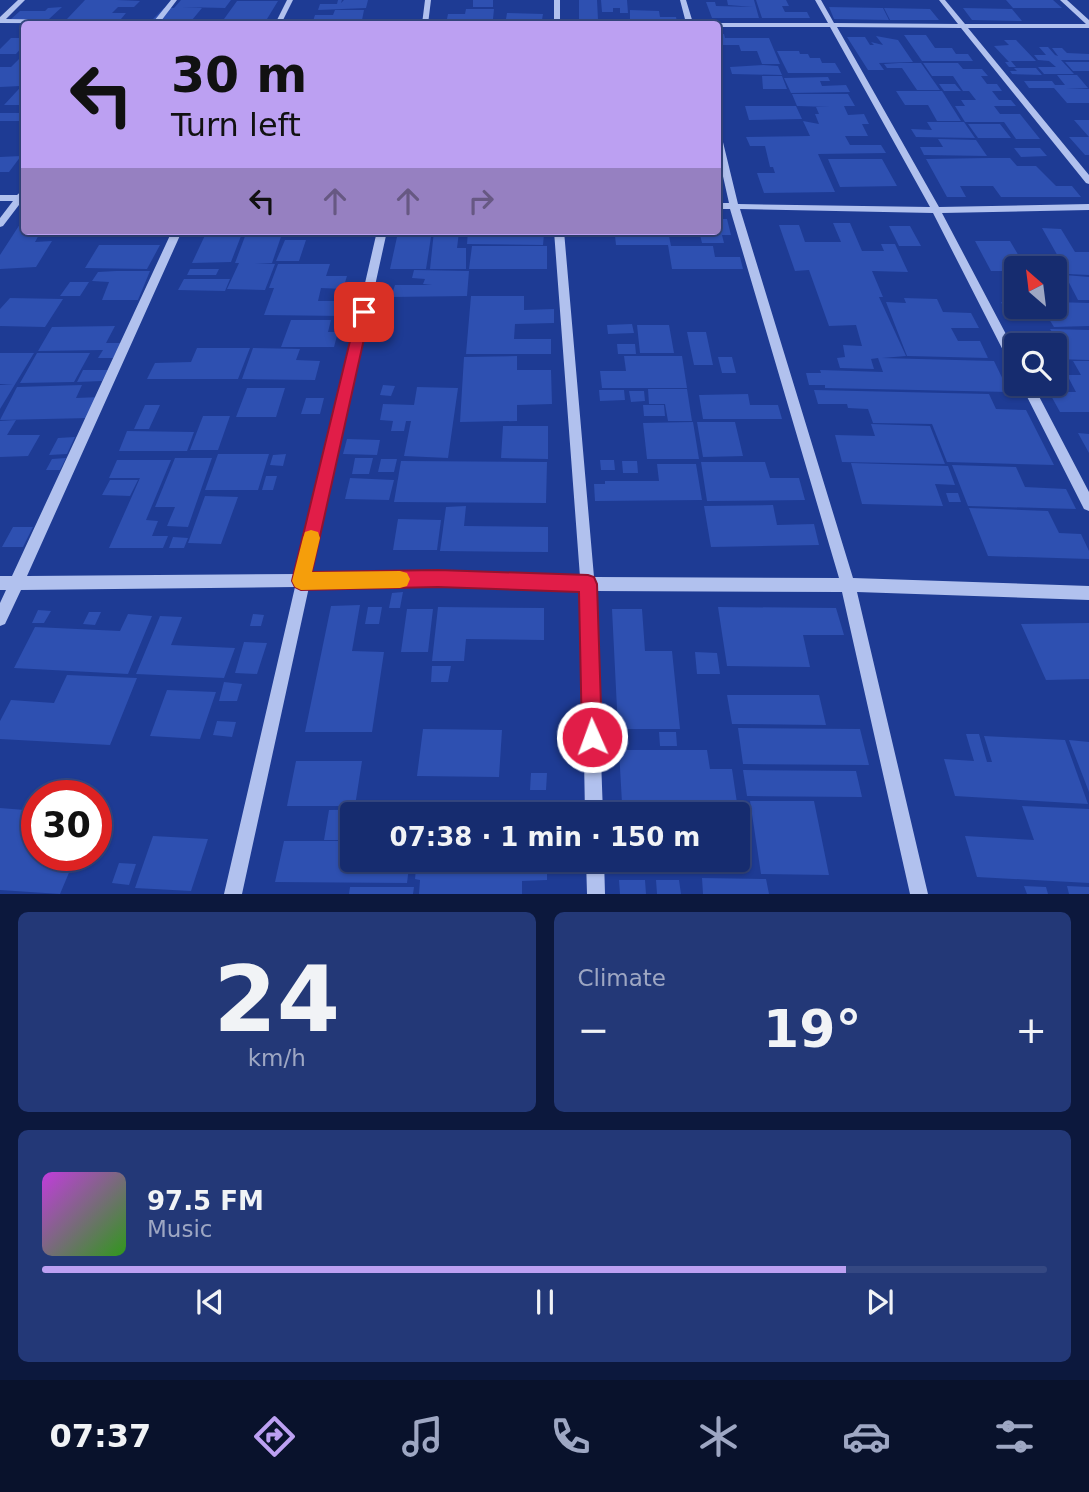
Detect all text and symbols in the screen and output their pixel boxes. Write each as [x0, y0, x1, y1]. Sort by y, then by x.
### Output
text: 30 m [171, 47, 307, 104]
icon: left [56, 49, 147, 140]
text: Turn left [171, 106, 301, 144]
icon: left [243, 182, 281, 220]
icon: ahead [316, 182, 354, 220]
icon: ahead [389, 182, 427, 220]
icon: right [462, 182, 500, 220]
north arrow [1004, 256, 1068, 318]
map controls [1004, 256, 1067, 396]
pin [334, 282, 394, 342]
icon: arrive [345, 293, 383, 331]
button: search [1004, 333, 1067, 396]
position arrow [555, 700, 629, 774]
speed limit sign: 30 [21, 780, 112, 871]
text: 07:38 · 1 min · 150 m [390, 822, 700, 852]
text: 24 [213, 947, 340, 1052]
text: Climate [578, 965, 666, 991]
text: 19° [763, 999, 861, 1059]
text: − [578, 1008, 609, 1052]
text: + [1015, 1008, 1047, 1052]
text: km/h [248, 1045, 306, 1071]
text: 97.5 FM [147, 1186, 264, 1216]
text: Music [147, 1216, 212, 1242]
icon: previous [191, 1283, 229, 1321]
icon: pause [526, 1283, 564, 1321]
icon: next [861, 1283, 899, 1321]
icon: directions [250, 1412, 299, 1461]
icon: music [398, 1412, 447, 1461]
icon: phone [546, 1412, 595, 1461]
icon: climate [694, 1412, 743, 1461]
icon: car [842, 1412, 891, 1461]
icon: filters [990, 1412, 1039, 1461]
text: 07:37 [50, 1417, 151, 1455]

